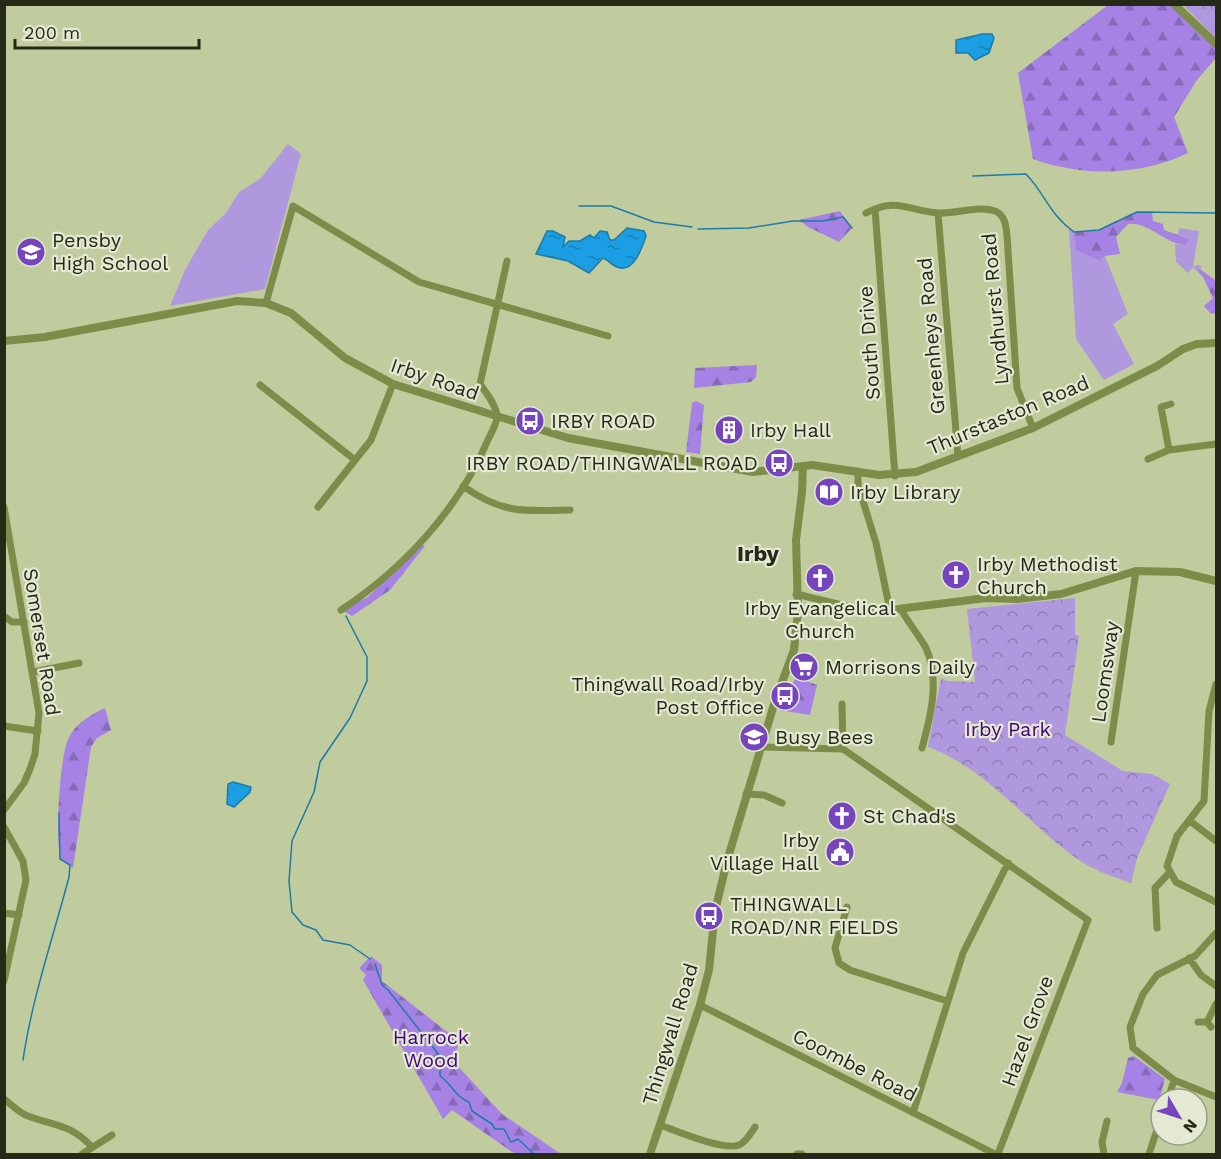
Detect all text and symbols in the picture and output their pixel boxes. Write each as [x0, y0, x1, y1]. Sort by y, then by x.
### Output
scale bar [15, 12, 200, 50]
text: 200 m [24, 22, 80, 43]
place label: Pensby High School [52, 228, 168, 275]
street label: Lyndhurst Road [976, 232, 1014, 386]
school or university icon: Pensby High School [15, 236, 47, 268]
street label: Greenheys Road [912, 257, 950, 415]
street label: South Drive [853, 285, 885, 401]
street label: Irby Road [388, 353, 482, 405]
street label: Thurstaston Road [924, 370, 1092, 460]
bus stop icon: IRBY ROAD [514, 405, 546, 437]
place label: IRBY ROAD [551, 409, 656, 433]
building icon: Irby Hall [713, 414, 745, 446]
place label: Irby Hall [750, 418, 831, 442]
bus stop icon: IRBY ROAD/THINGWALL ROAD [763, 447, 795, 479]
place label: IRBY ROAD/THINGWALL ROAD [466, 451, 758, 475]
library icon: Irby Library [813, 476, 845, 508]
place label: Irby Library [850, 480, 961, 504]
district label: Irby [737, 541, 780, 566]
place label: Irby Methodist Church [977, 552, 1118, 599]
church icon: Irby Methodist Church [940, 559, 972, 591]
church icon: Irby Evangelical Church [804, 562, 836, 594]
street label: Somerset Road [18, 567, 66, 717]
place label: Irby Evangelical Church [744, 596, 896, 643]
street label: Loomsway [1086, 619, 1124, 724]
supermarket icon: Morrisons Daily [788, 651, 820, 683]
place label: Morrisons Daily [825, 655, 976, 679]
place label: Thingwall Road/Irby Post Office [572, 672, 765, 719]
bus stop icon: Thingwall Road/Irby Post Office [769, 680, 801, 712]
park label: Irby Park [965, 717, 1051, 741]
school or university icon: Busy Bees [738, 721, 770, 753]
place label: Busy Bees [775, 725, 874, 749]
church icon: St Chad's [826, 800, 858, 832]
place label: St Chad's [863, 804, 956, 828]
place label: Irby Village Hall [710, 828, 820, 875]
public building icon: Irby Village Hall [824, 836, 856, 868]
place label: THINGWALL ROAD/NR FIELDS [730, 892, 899, 939]
bus stop icon: THINGWALL ROAD/NR FIELDS [693, 900, 725, 932]
street label: Thingwall Road [637, 960, 703, 1108]
street label: Hazel Grove [996, 972, 1058, 1090]
street label: Coombe Road [789, 1023, 921, 1107]
park label: Harrock Wood [393, 1025, 469, 1072]
north arrow [1149, 1087, 1209, 1147]
text: N [1179, 1116, 1201, 1137]

